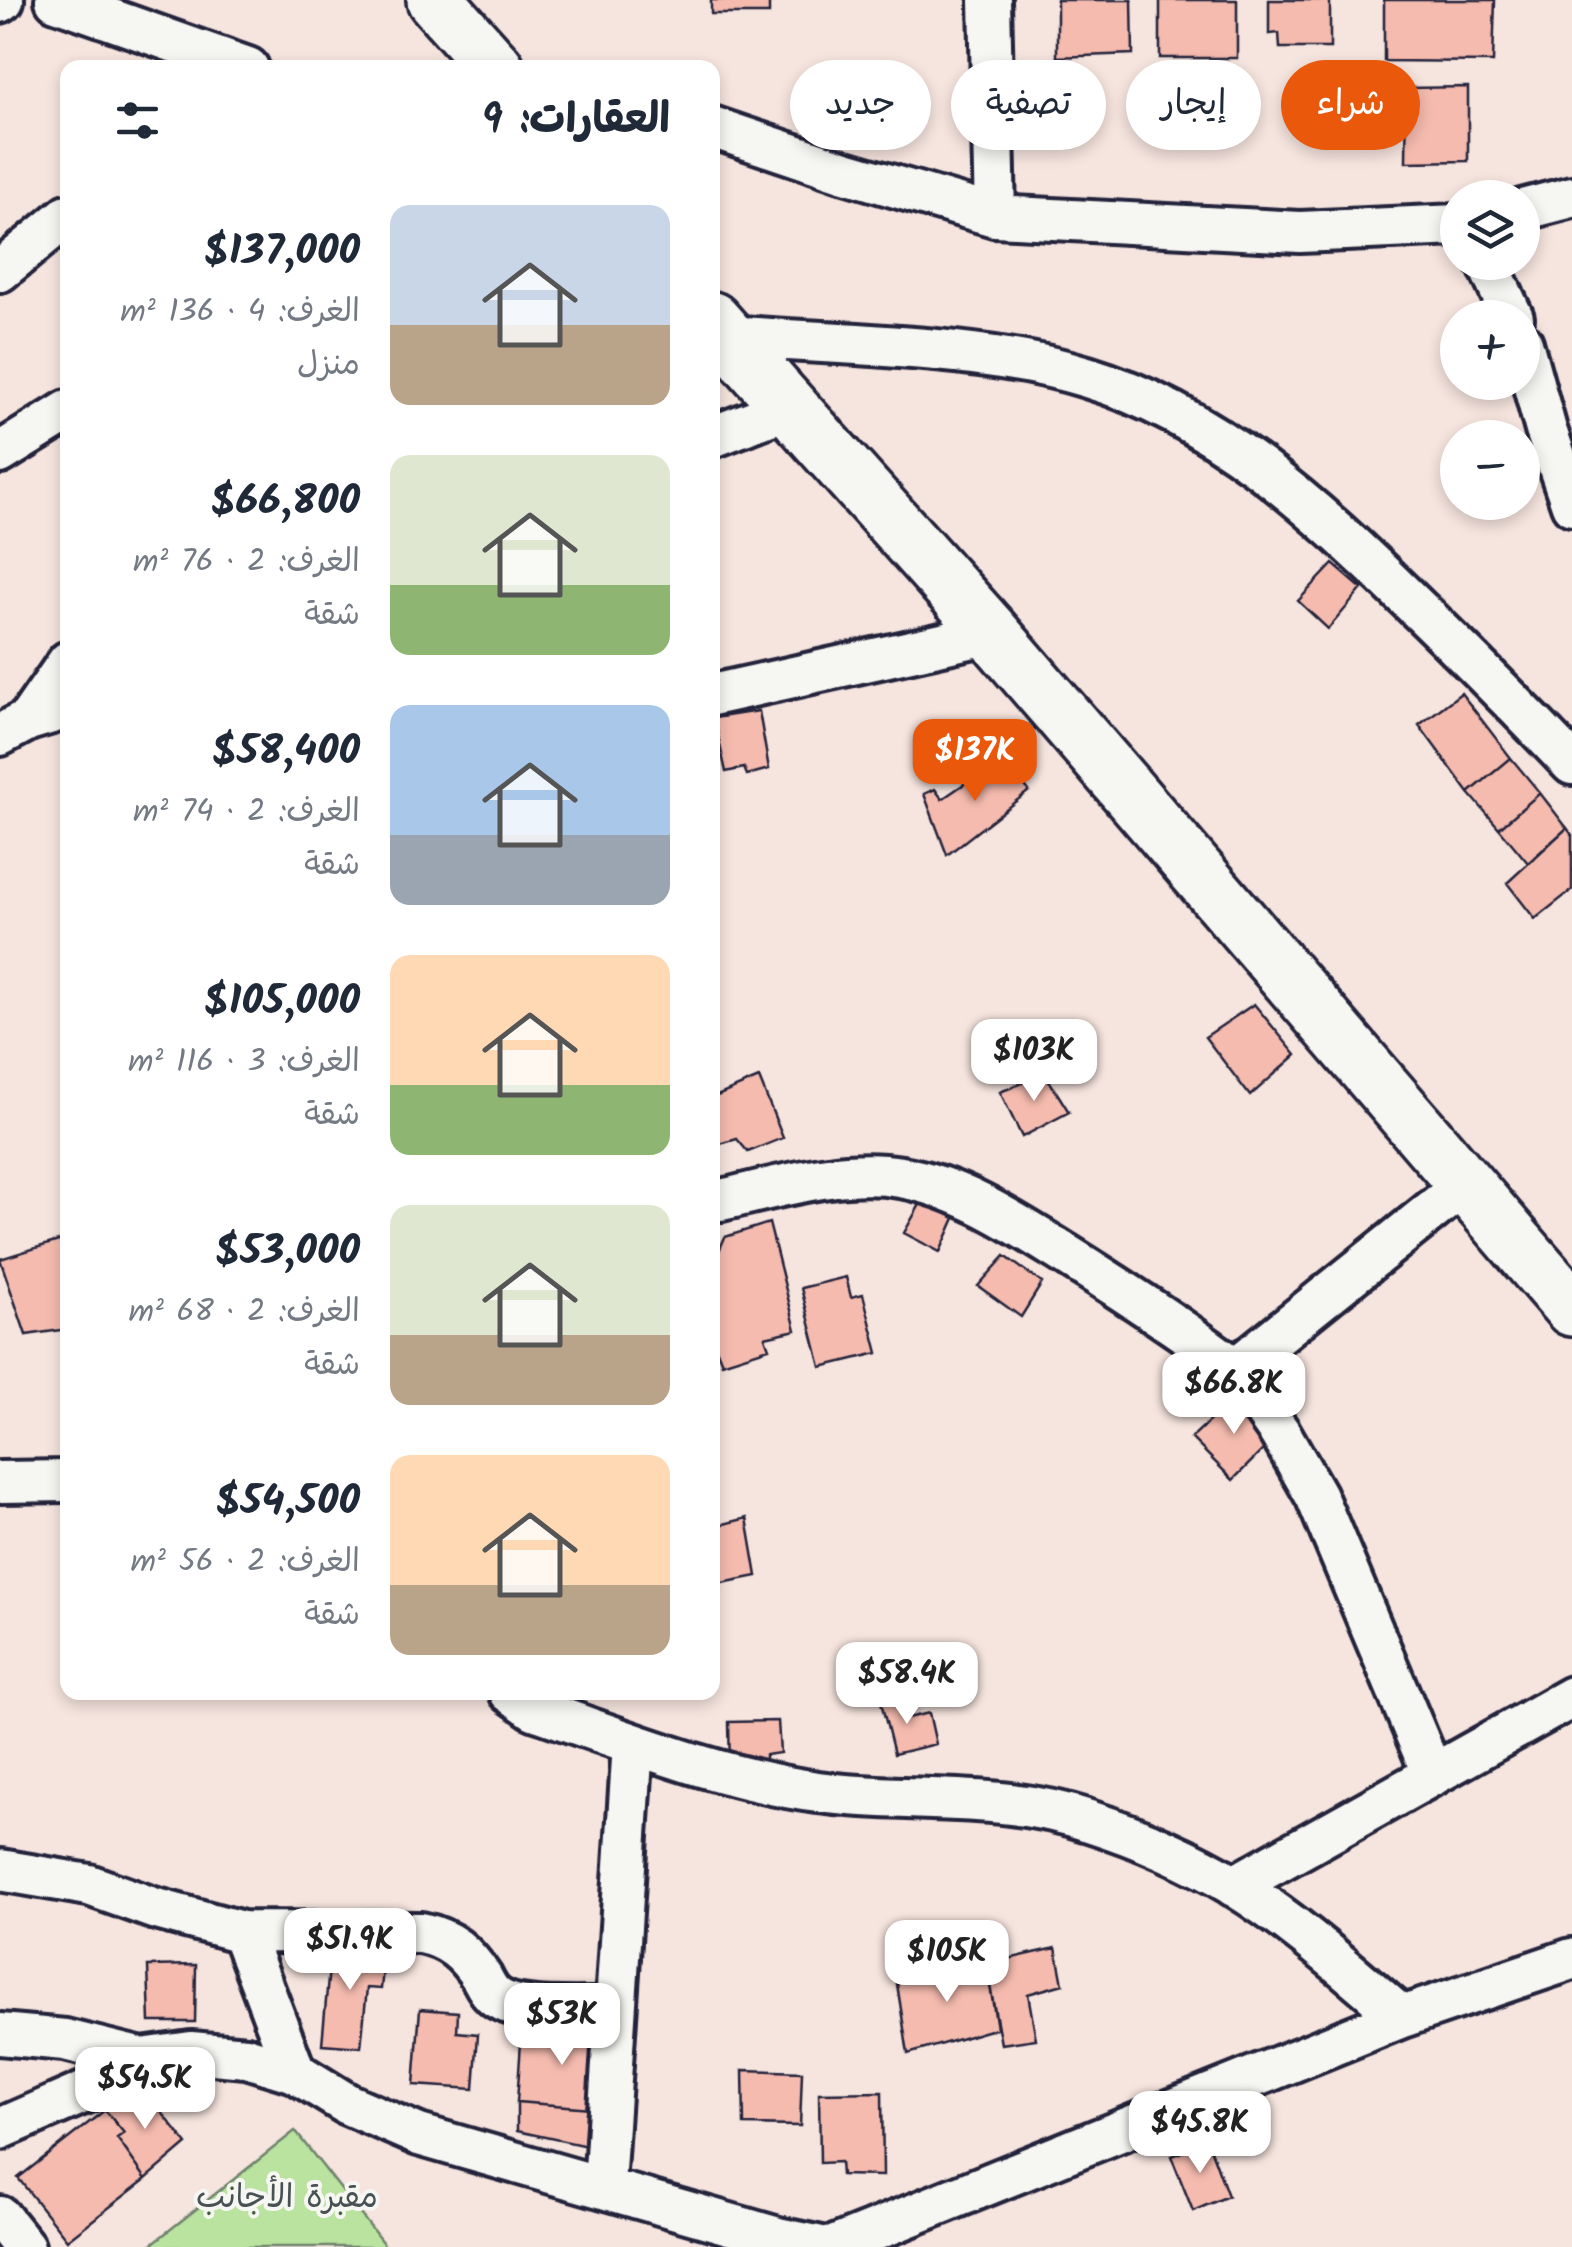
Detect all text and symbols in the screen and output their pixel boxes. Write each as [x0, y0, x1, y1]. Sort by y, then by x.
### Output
chip: جديد [790, 60, 931, 150]
chip: تصفية [951, 60, 1106, 150]
chip: إيجار [1126, 60, 1261, 150]
chip: شراء [1281, 60, 1420, 150]
text: العقارات: 9 [482, 87, 670, 154]
icon: filters [110, 93, 165, 148]
map controls [1440, 180, 1540, 520]
button: layers [1440, 180, 1540, 280]
text: $137,000 [204, 219, 360, 286]
icon: home [470, 245, 590, 365]
text: الغرف: 4 · 136 m² [120, 287, 360, 338]
button: + [1440, 300, 1540, 400]
text: منزل [297, 340, 360, 391]
button: − [1440, 420, 1540, 520]
text: $66,800 [211, 469, 360, 536]
icon: home [470, 495, 590, 615]
text: الغرف: 2 · 76 m² [133, 537, 360, 588]
text: شقة [304, 590, 360, 641]
text: $58,400 [212, 719, 360, 786]
pin: $137K [905, 719, 1045, 804]
text: $137K [935, 726, 1015, 777]
icon: home [470, 745, 590, 865]
text: الغرف: 2 · 74 m² [133, 787, 360, 838]
text: شقة [304, 840, 360, 891]
text: $105,000 [204, 969, 360, 1036]
icon: home [470, 995, 590, 1115]
pin: $103K [964, 1019, 1104, 1104]
text: $103K [993, 1026, 1075, 1077]
text: الغرف: 3 · 116 m² [128, 1037, 360, 1088]
text: شقة [304, 1090, 360, 1141]
text: $53,000 [215, 1219, 360, 1286]
icon: home [470, 1245, 590, 1365]
text: الغرف: 2 · 68 m² [128, 1287, 360, 1338]
text: شقة [304, 1340, 360, 1391]
pin: $66.8K [1153, 1352, 1315, 1437]
text: $66.8K [1184, 1359, 1284, 1410]
text: $54,500 [216, 1469, 360, 1536]
icon: home [470, 1495, 590, 1615]
text: الغرف: 2 · 56 m² [131, 1537, 360, 1588]
text: شقة [304, 1590, 360, 1641]
pin: $58.4K [826, 1642, 988, 1727]
text: $58.4K [858, 1649, 956, 1700]
pin: $51.9K [269, 1908, 431, 1993]
text: $51.9K [306, 1915, 394, 1966]
pin: $105K [877, 1920, 1017, 2005]
text: $105K [907, 1927, 987, 1978]
pin: $53K [503, 1983, 621, 2068]
text: $53K [526, 1990, 598, 2041]
pin: $54.5K [64, 2047, 226, 2132]
text: $54.5K [97, 2054, 193, 2105]
pin: $45.8K [1119, 2091, 1281, 2176]
text: $45.8K [1151, 2098, 1249, 2149]
park label: مقبرة الأجانب [196, 2173, 378, 2224]

